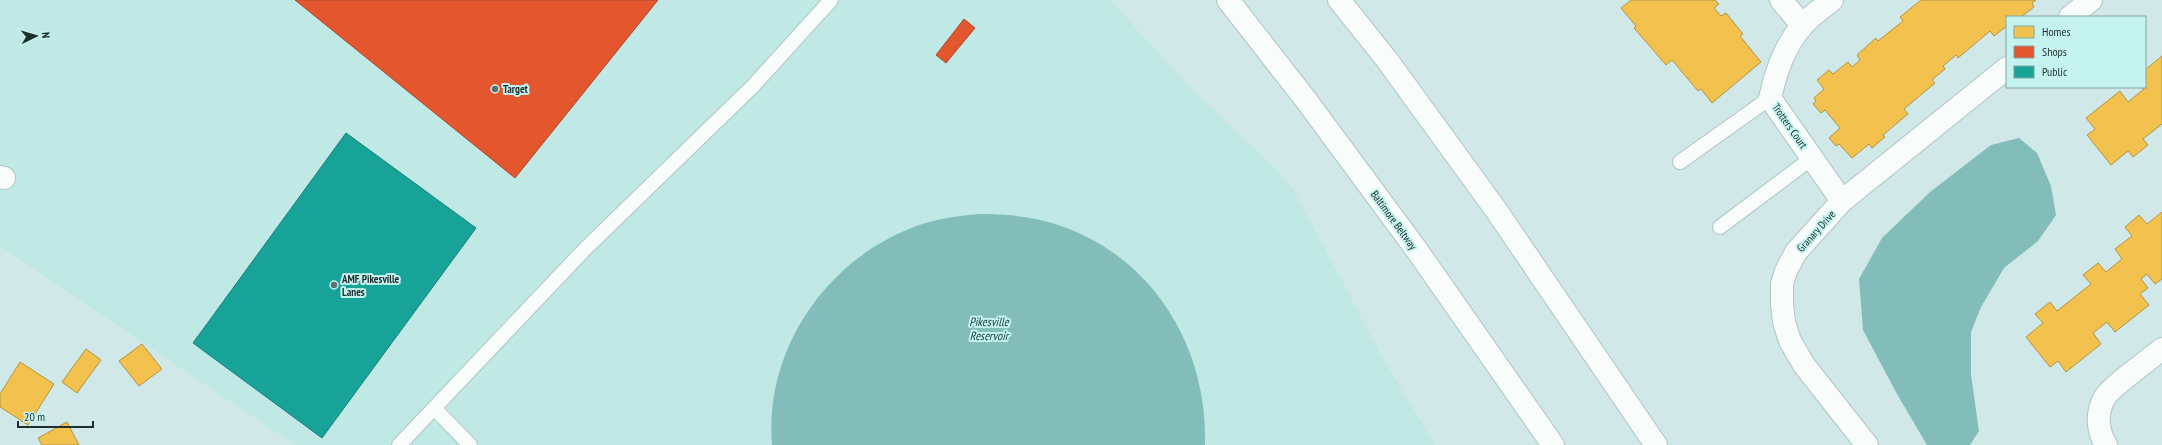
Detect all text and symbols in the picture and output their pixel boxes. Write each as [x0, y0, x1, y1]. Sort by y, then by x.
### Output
north arrow [16, 16, 56, 56]
legend [2006, 16, 2146, 88]
text: Homes [2042, 24, 2070, 39]
text: N [39, 32, 53, 39]
text: Shops [2042, 44, 2067, 59]
text: Public [2042, 64, 2068, 79]
place label: Target [503, 82, 529, 96]
marker: Target [490, 84, 500, 94]
street label: Trotters Court [1769, 101, 1811, 151]
street label: Baltimore Beltway [1368, 188, 1421, 253]
street label: Granary Drive [1794, 207, 1839, 255]
place label: AMF Pikesville Lanes [341, 272, 400, 299]
marker: AMF Pikesville Lanes [329, 280, 339, 290]
water label: Pikesville Reservoir [969, 314, 1010, 343]
scale bar [18, 403, 93, 429]
text: 20 m [24, 409, 45, 424]

